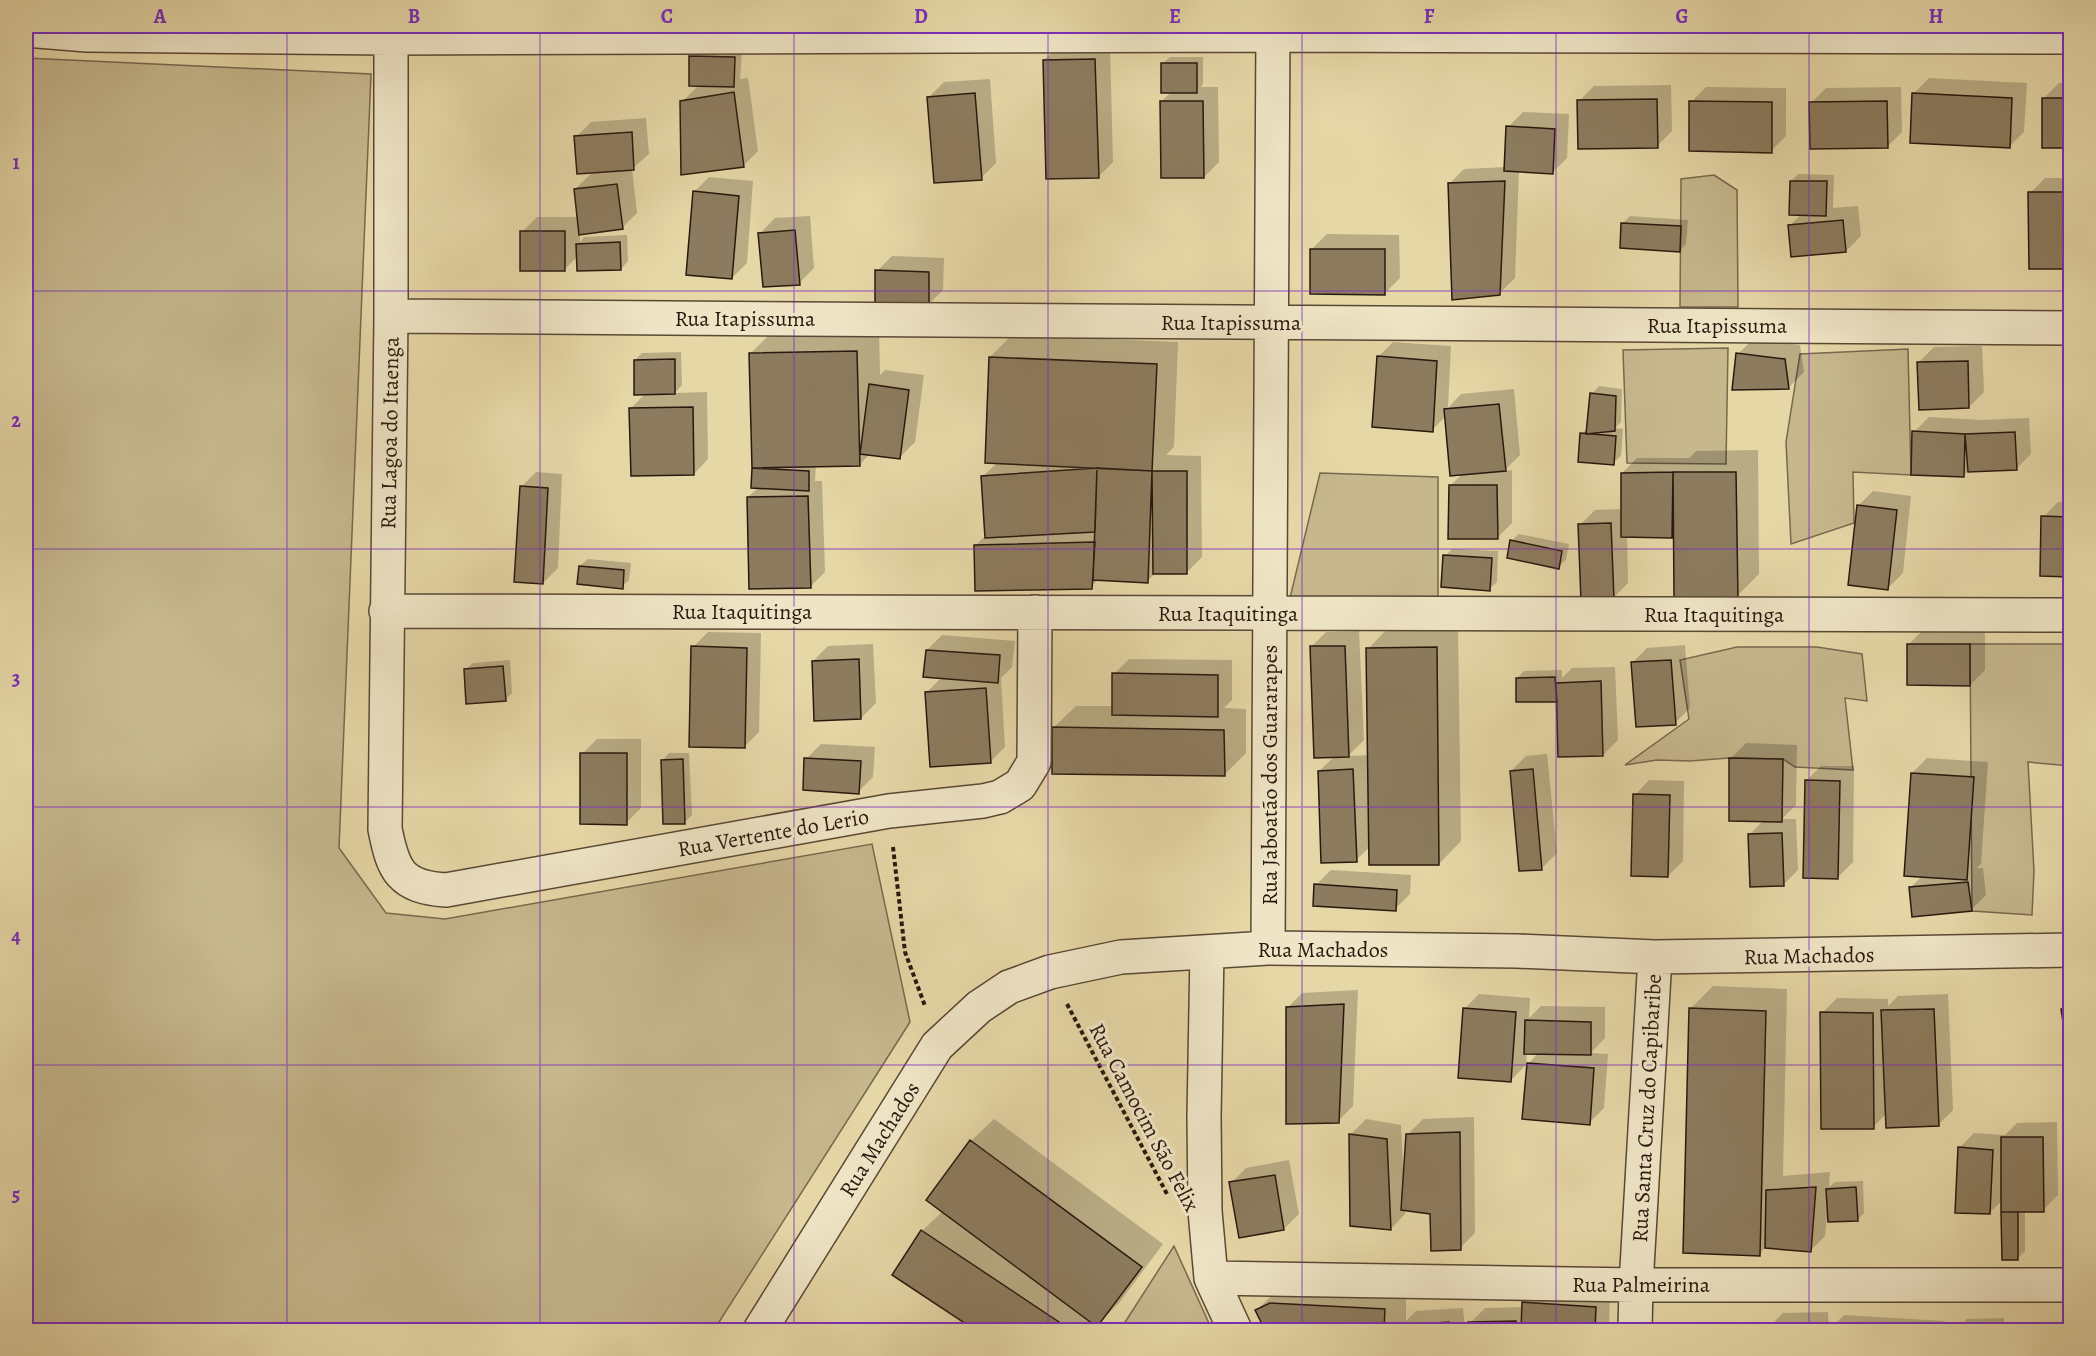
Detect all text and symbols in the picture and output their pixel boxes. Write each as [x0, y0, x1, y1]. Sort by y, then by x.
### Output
text: A [153, 3, 167, 30]
text: B [408, 3, 420, 30]
text: C [661, 3, 673, 30]
text: D [914, 3, 928, 30]
text: E [1169, 3, 1181, 30]
text: F [1424, 3, 1435, 30]
text: G [1675, 3, 1689, 30]
text: H [1929, 3, 1944, 30]
text: 1 [12, 149, 20, 176]
street label: Rua Itapissuma [675, 304, 816, 334]
street label: Rua Itapissuma [1161, 308, 1302, 338]
street label: Rua Itapissuma [1647, 311, 1788, 341]
street label: Rua Lagoa do Itaenga [373, 336, 407, 530]
text: 2 [11, 407, 21, 434]
street label: Rua Itaquitinga [672, 597, 813, 627]
street label: Rua Itaquitinga [1158, 599, 1299, 629]
street label: Rua Itaquitinga [1644, 600, 1785, 630]
street label: Rua Jaboatão dos Guararapes [1255, 645, 1285, 905]
text: 3 [12, 665, 20, 692]
street label: Rua Vertente do Lerio [675, 801, 871, 865]
text: 4 [11, 923, 21, 950]
street label: Rua Machados [1258, 935, 1388, 965]
street label: Rua Machados [1743, 940, 1875, 972]
street label: Rua Santa Cruz do Capibaribe [1625, 973, 1669, 1243]
street label: Rua Camocim São Felix [1082, 1018, 1207, 1218]
street label: Rua Machados [832, 1076, 927, 1203]
text: 5 [12, 1181, 20, 1208]
street label: Rua Palmeirina [1572, 1270, 1711, 1300]

